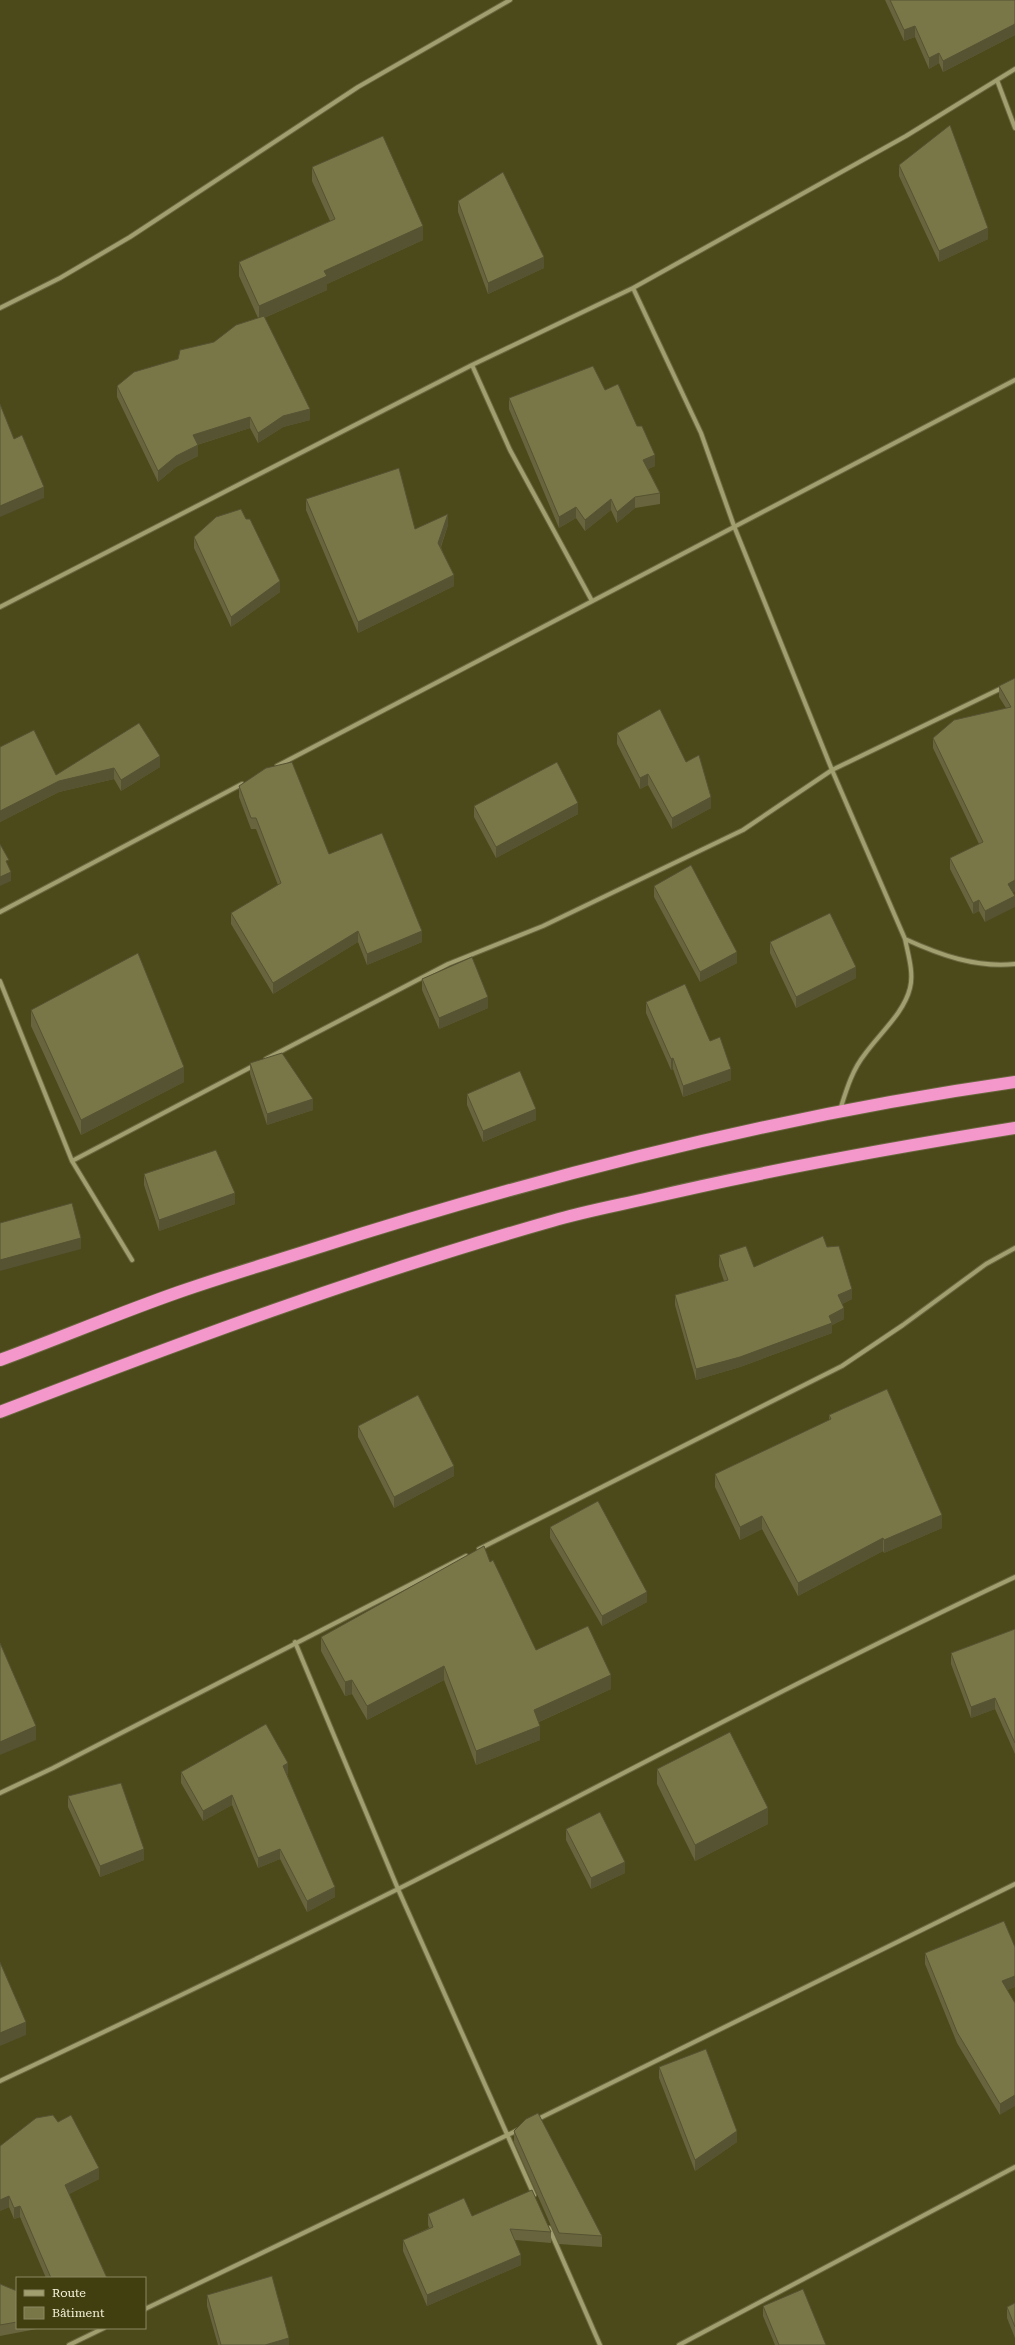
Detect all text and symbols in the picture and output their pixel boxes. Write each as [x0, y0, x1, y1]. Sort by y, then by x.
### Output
legend [16, 2277, 146, 2329]
text: Route [52, 2286, 86, 2300]
text: Bâtiment [52, 2306, 105, 2320]

